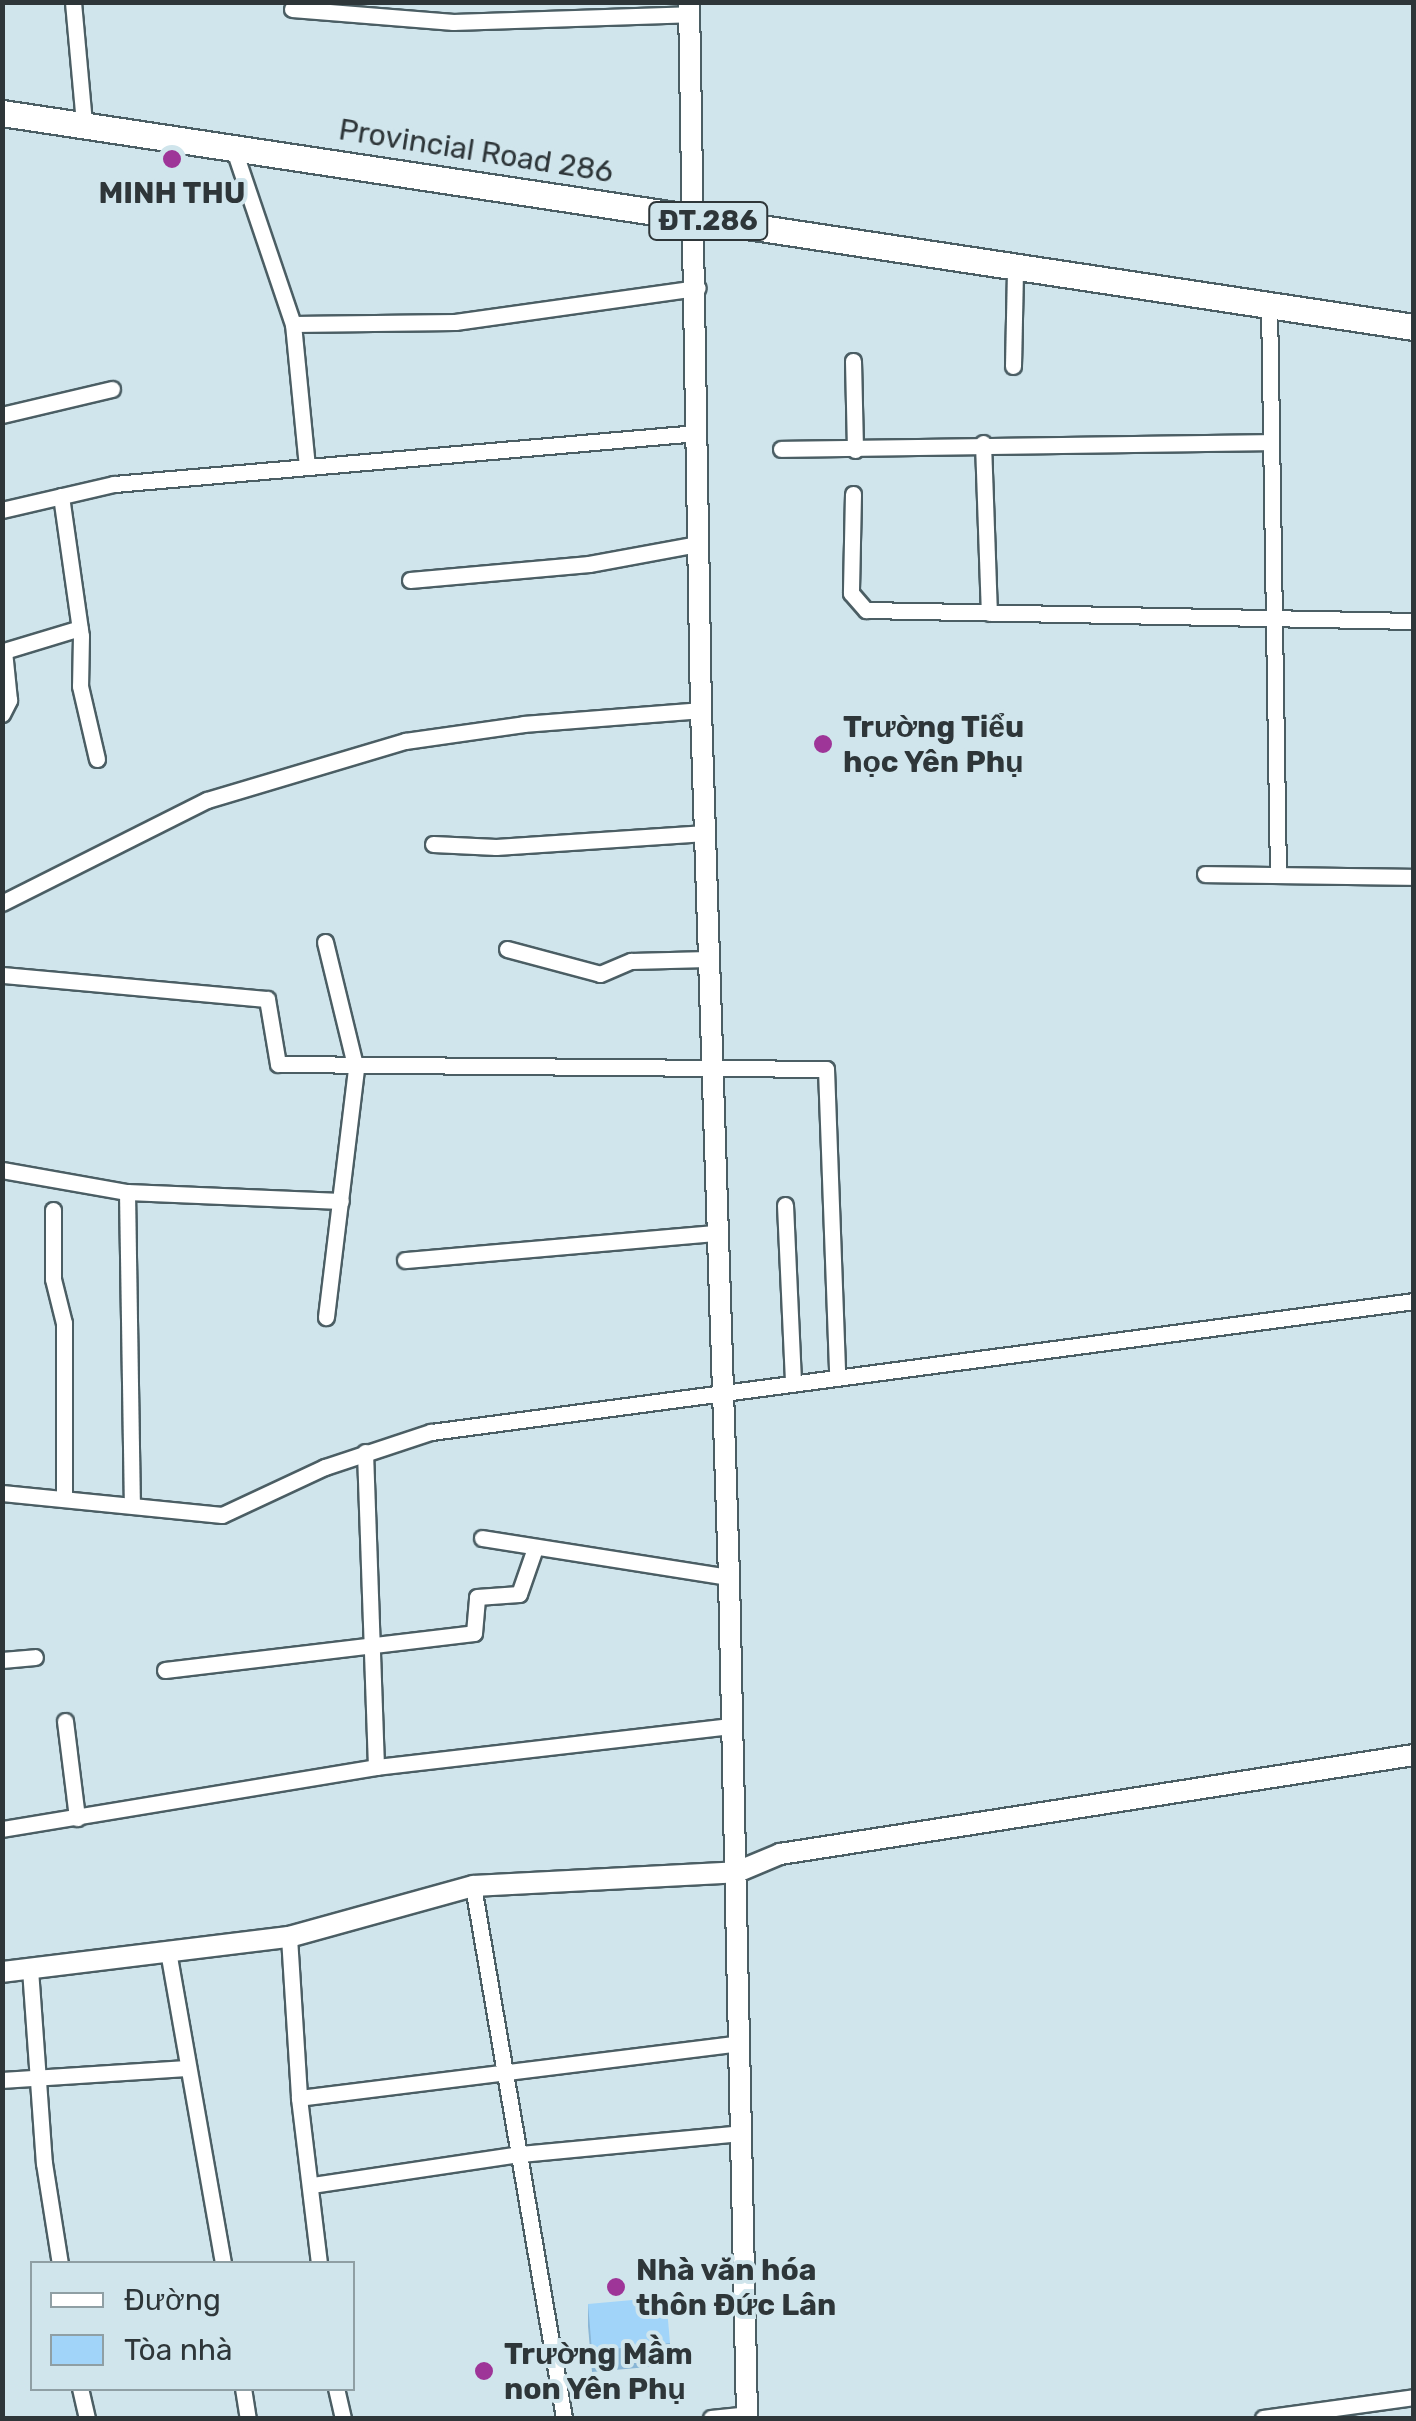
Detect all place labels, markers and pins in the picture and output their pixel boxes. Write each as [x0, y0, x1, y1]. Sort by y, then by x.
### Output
marker: MINH THU [161, 148, 183, 170]
place label: MINH THU [98, 175, 246, 211]
place label: Trường Tiểu học Yên Phụ [843, 709, 1025, 780]
marker: Trường Tiểu học Yên Phụ [812, 733, 834, 755]
place label: Nhà văn hóa thôn Đức Lân [636, 2252, 836, 2322]
marker: Nhà văn hóa thôn Đức Lân [605, 2276, 627, 2298]
place label: Trường Mầm non Yên Phụ [504, 2336, 693, 2406]
marker: Trường Mầm non Yên Phụ [473, 2360, 495, 2382]

